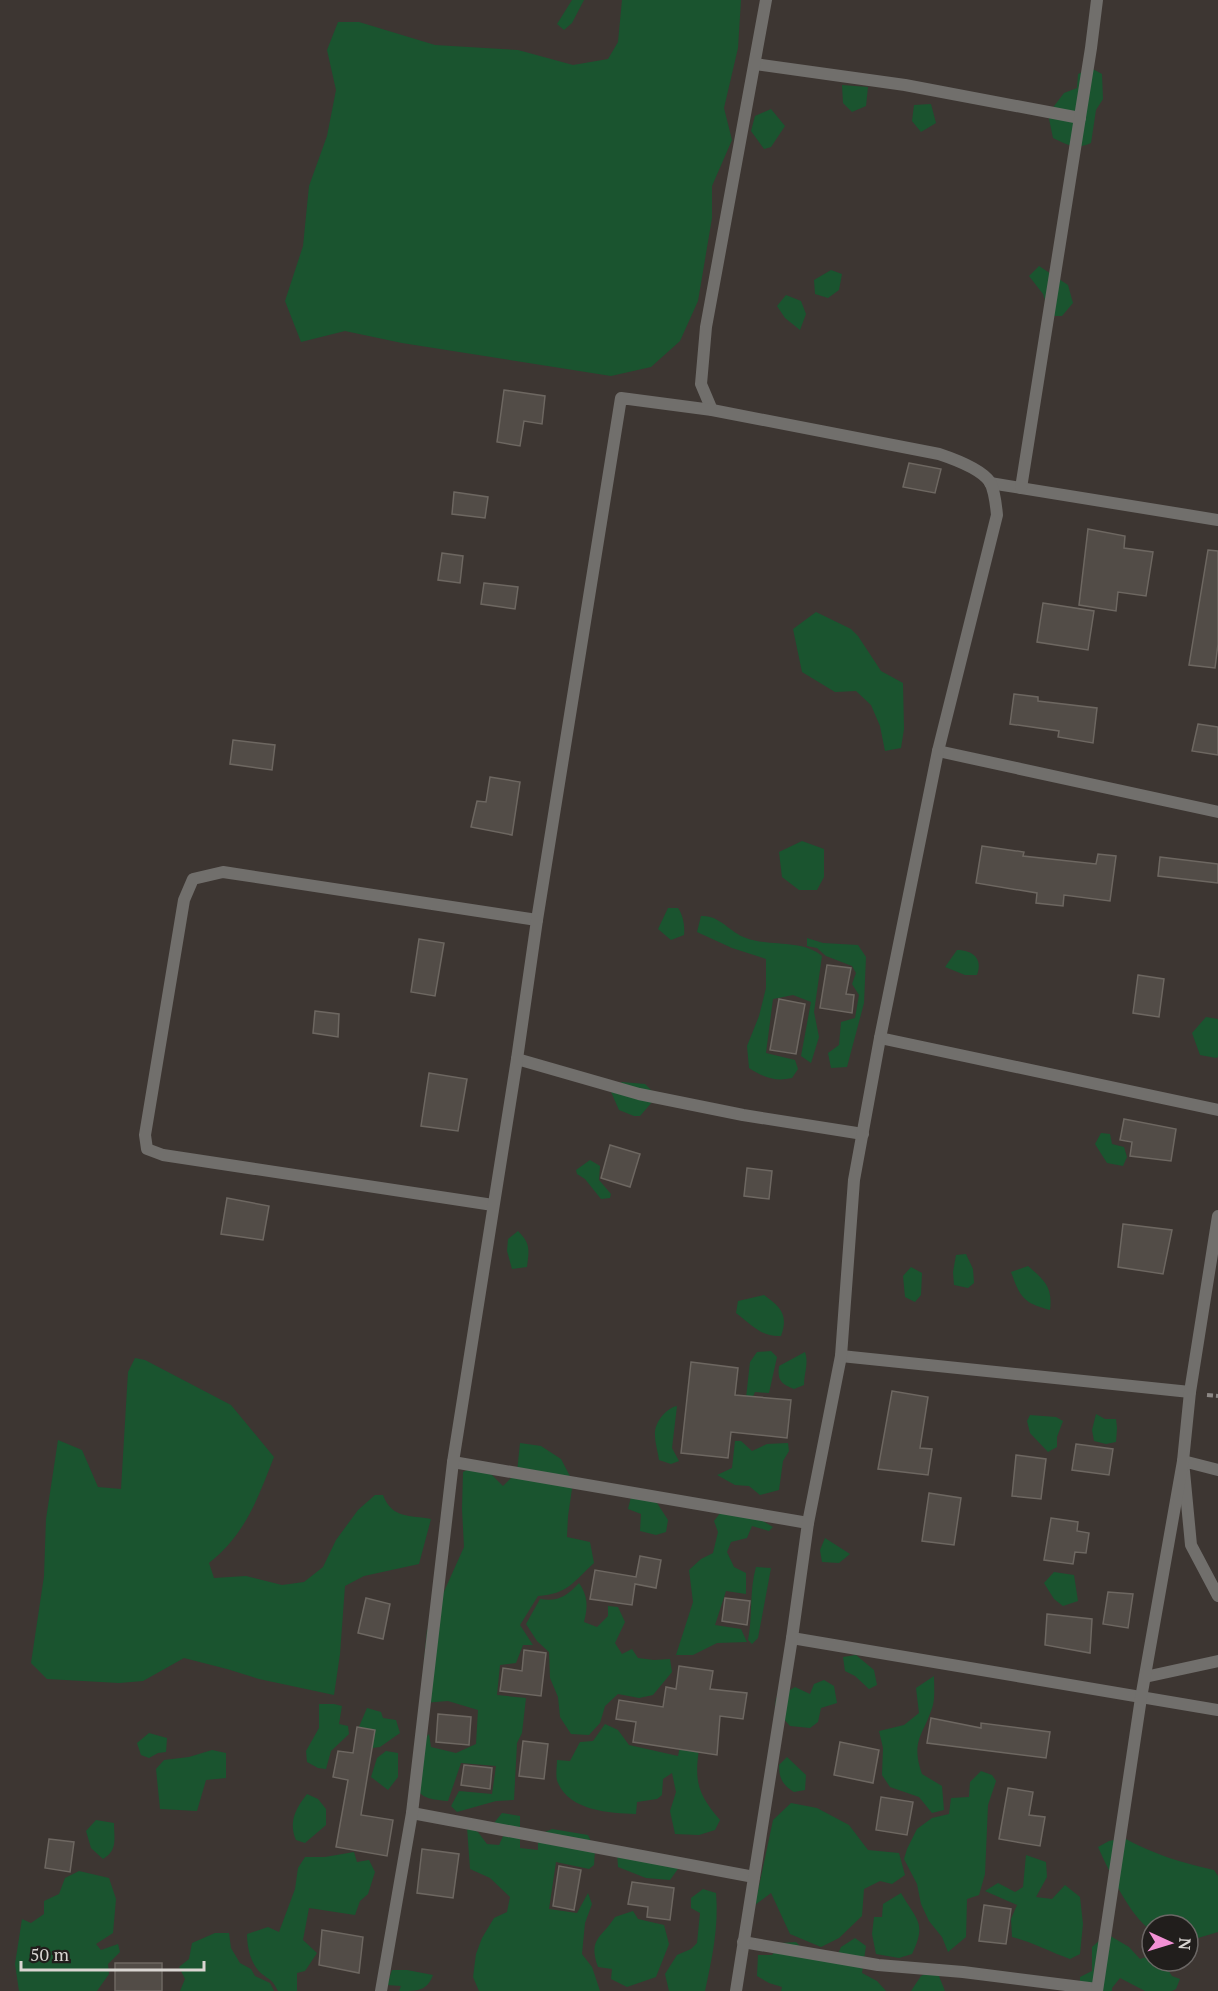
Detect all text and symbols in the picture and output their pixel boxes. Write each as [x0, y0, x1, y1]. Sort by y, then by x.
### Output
north arrow [1140, 1913, 1200, 1973]
scale bar [21, 1934, 204, 1972]
text: N [1174, 1937, 1196, 1951]
text: 50 m [30, 1942, 70, 1966]

